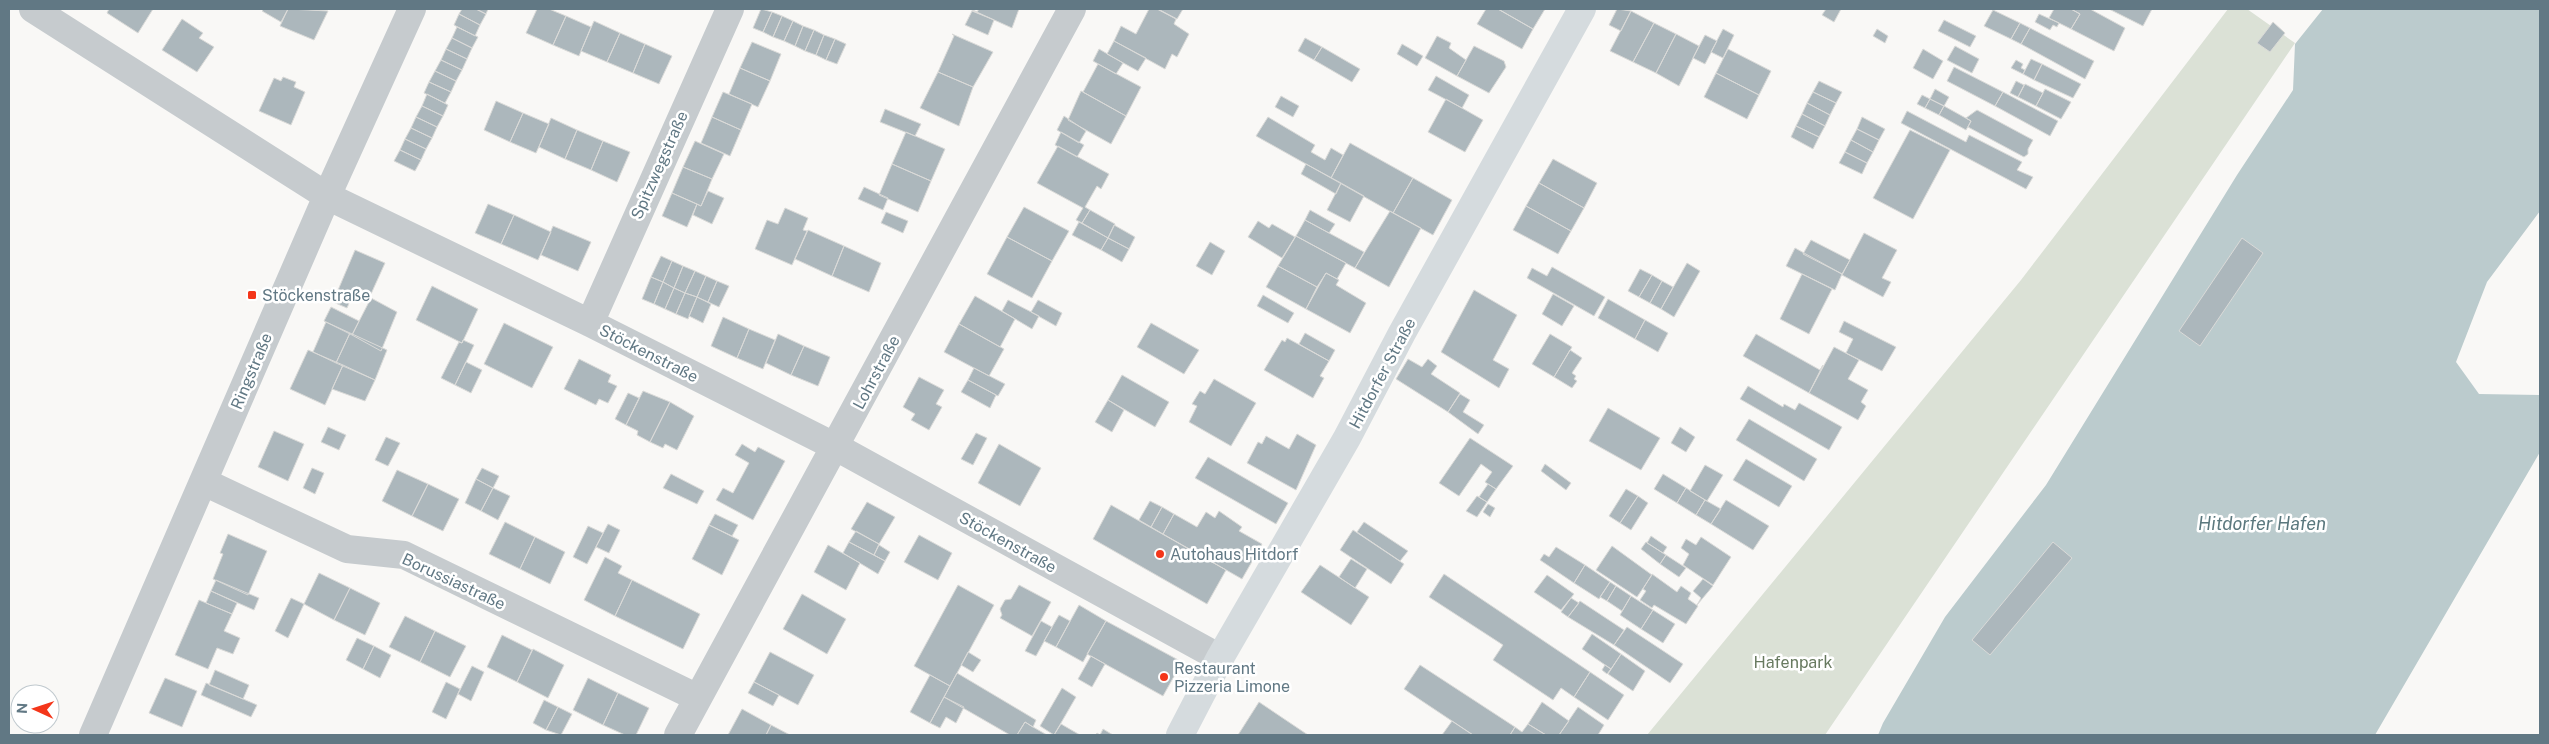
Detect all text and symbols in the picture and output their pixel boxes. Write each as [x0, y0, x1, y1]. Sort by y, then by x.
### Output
street label: Spitzwegstraße [627, 108, 692, 222]
place label: Stöckenstraße [262, 286, 370, 305]
marker: Stöckenstraße [246, 289, 258, 301]
street label: Hitdorfer Straße [1345, 315, 1420, 432]
street label: Stöckenstraße [596, 320, 701, 387]
street label: Ringstraße [227, 330, 276, 412]
street label: Lohrstraße [849, 332, 904, 412]
street label: Stöckenstraße [956, 508, 1060, 577]
water label: Hitdorfer Hafen [2198, 513, 2326, 534]
place label: Autohaus Hitdorf [1170, 545, 1298, 564]
marker: Autohaus Hitdorf [1154, 548, 1166, 560]
street label: Borussiastraße [399, 549, 508, 614]
park label: Hafenpark [1754, 653, 1832, 672]
place label: Restaurant Pizzeria Limone [1174, 659, 1290, 696]
marker: Restaurant Pizzeria Limone [1158, 671, 1170, 683]
north arrow [10, 684, 60, 734]
text: N [14, 702, 30, 714]

